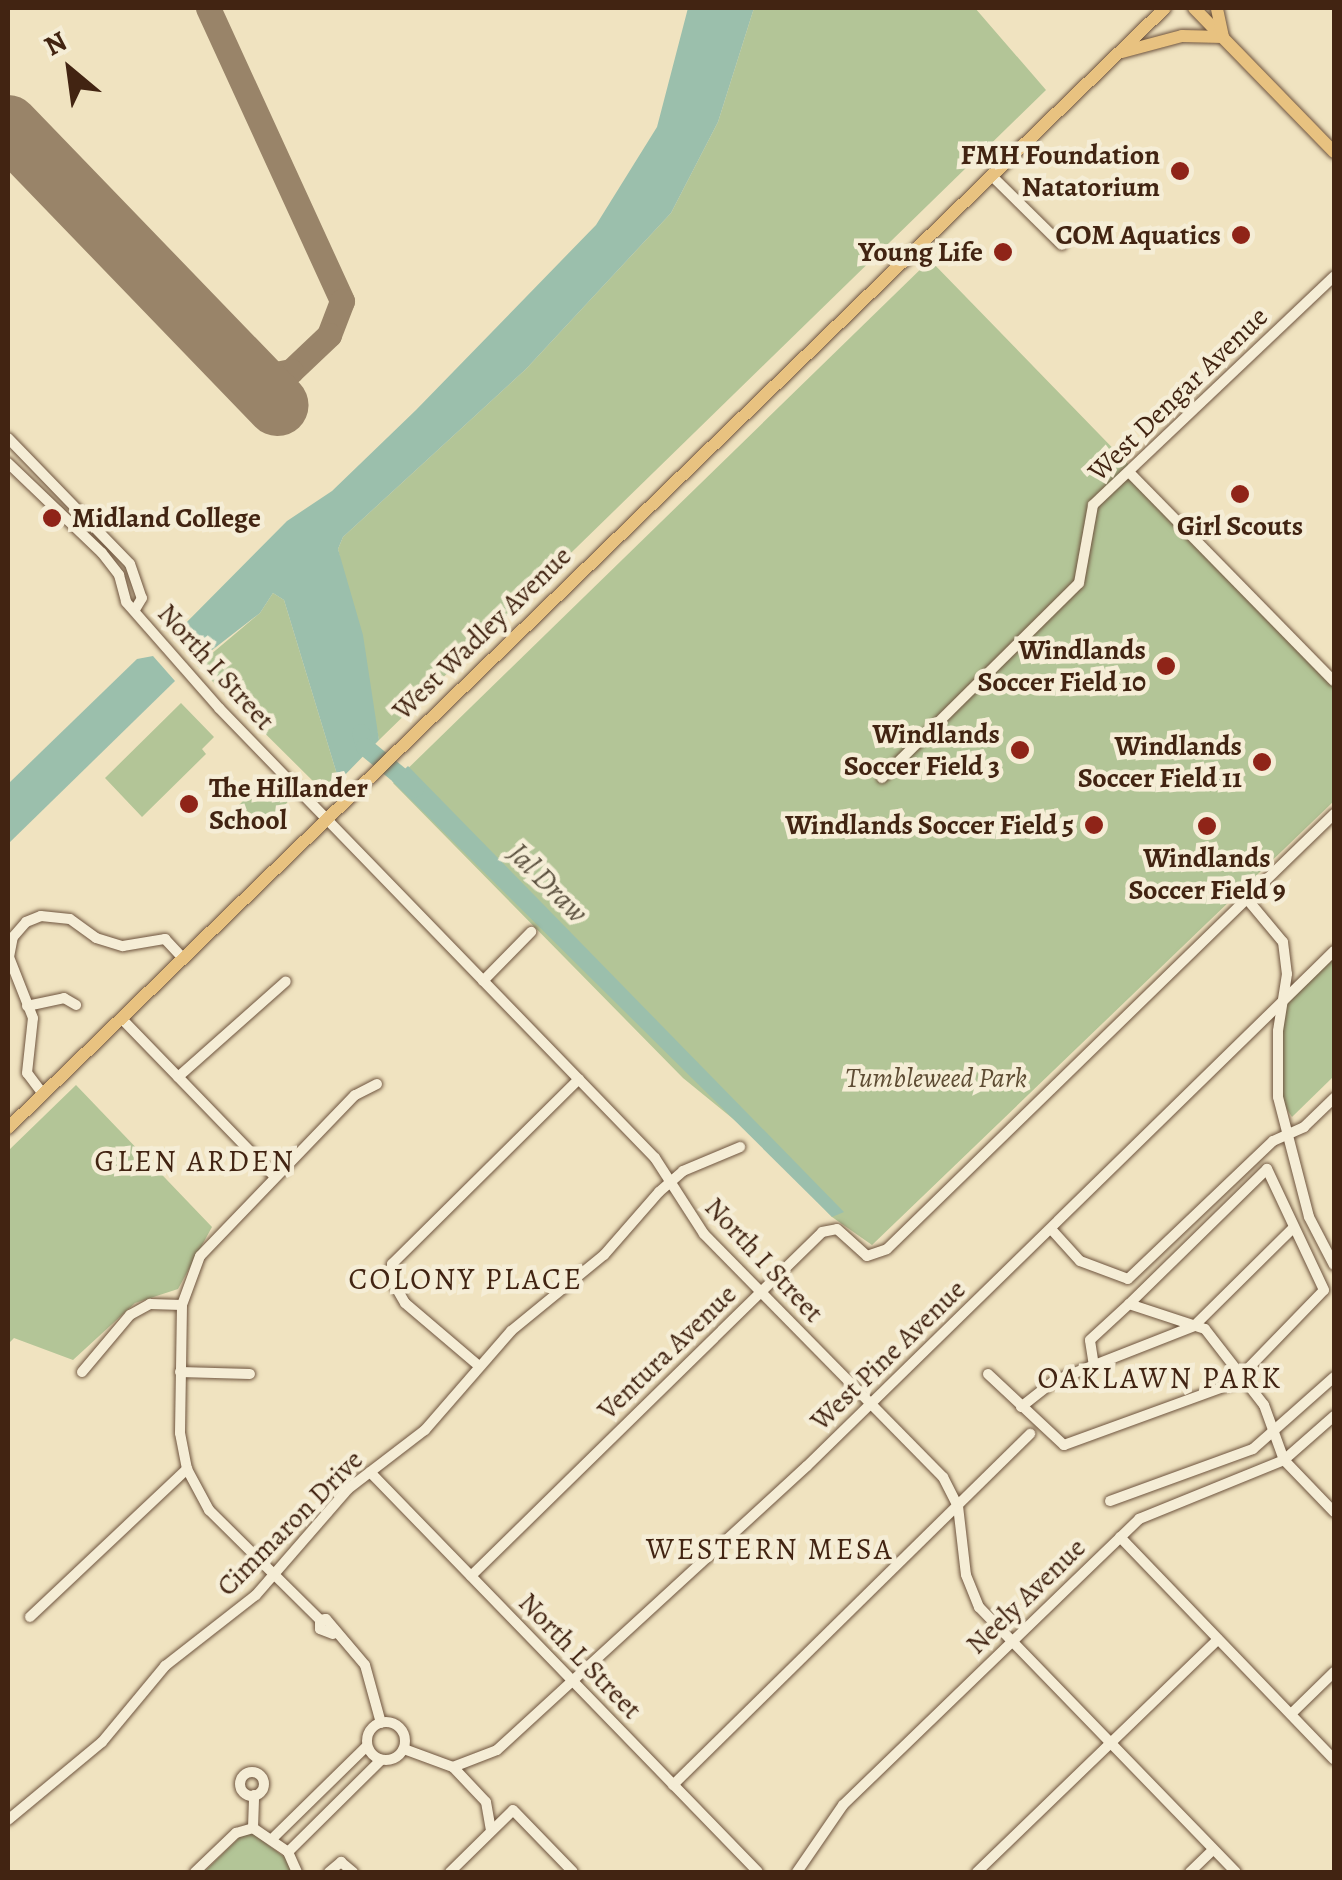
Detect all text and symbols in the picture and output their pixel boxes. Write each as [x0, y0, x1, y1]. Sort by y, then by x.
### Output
north arrow [20, 20, 120, 120]
text: N [37, 22, 74, 65]
place label: FMH Foundation Natatorium [961, 138, 1160, 204]
marker: FMH Foundation Natatorium [1169, 160, 1191, 182]
place label: COM Aquatics [1055, 218, 1221, 252]
marker: COM Aquatics [1230, 224, 1252, 246]
place label: Young Life [858, 235, 983, 269]
marker: Young Life [992, 241, 1014, 263]
street label: West Dengar Avenue [1081, 300, 1275, 488]
marker: Girl Scouts [1229, 483, 1251, 505]
place label: Midland College [72, 501, 261, 535]
marker: Midland College [41, 507, 63, 529]
place label: Girl Scouts [1177, 509, 1303, 543]
street label: West Wadley Avenue [386, 539, 578, 727]
street label: North I Street [150, 597, 282, 737]
place label: Windlands Soccer Field 10 [978, 633, 1146, 699]
marker: Windlands Soccer Field 10 [1155, 655, 1177, 677]
place label: Windlands Soccer Field 3 [844, 717, 1000, 783]
place label: Windlands Soccer Field 11 [1078, 729, 1242, 795]
marker: Windlands Soccer Field 3 [1009, 739, 1031, 761]
marker: Windlands Soccer Field 11 [1251, 751, 1273, 773]
place label: The Hillander School [209, 771, 368, 837]
marker: The Hillander School [178, 793, 200, 815]
place label: Windlands Soccer Field 5 [785, 808, 1074, 842]
marker: Windlands Soccer Field 5 [1083, 814, 1105, 836]
marker: Windlands Soccer Field 9 [1196, 815, 1218, 837]
water label: Jal Draw [501, 836, 595, 930]
place label: Windlands Soccer Field 9 [1128, 841, 1286, 907]
park label: Tumbleweed Park [845, 1061, 1027, 1095]
district label: GLEN ARDEN [94, 1143, 296, 1179]
street label: North I Street [698, 1191, 830, 1329]
district label: COLONY PLACE [348, 1261, 584, 1297]
street label: West Pine Avenue [804, 1273, 972, 1437]
street label: Ventura Avenue [591, 1278, 743, 1426]
district label: OAKLAWN PARK [1038, 1360, 1282, 1396]
street label: Cimmaron Drive [210, 1443, 370, 1603]
district label: WESTERN MESA [646, 1531, 894, 1567]
street label: Neely Avenue [959, 1531, 1093, 1661]
street label: North L Street [511, 1586, 649, 1726]

